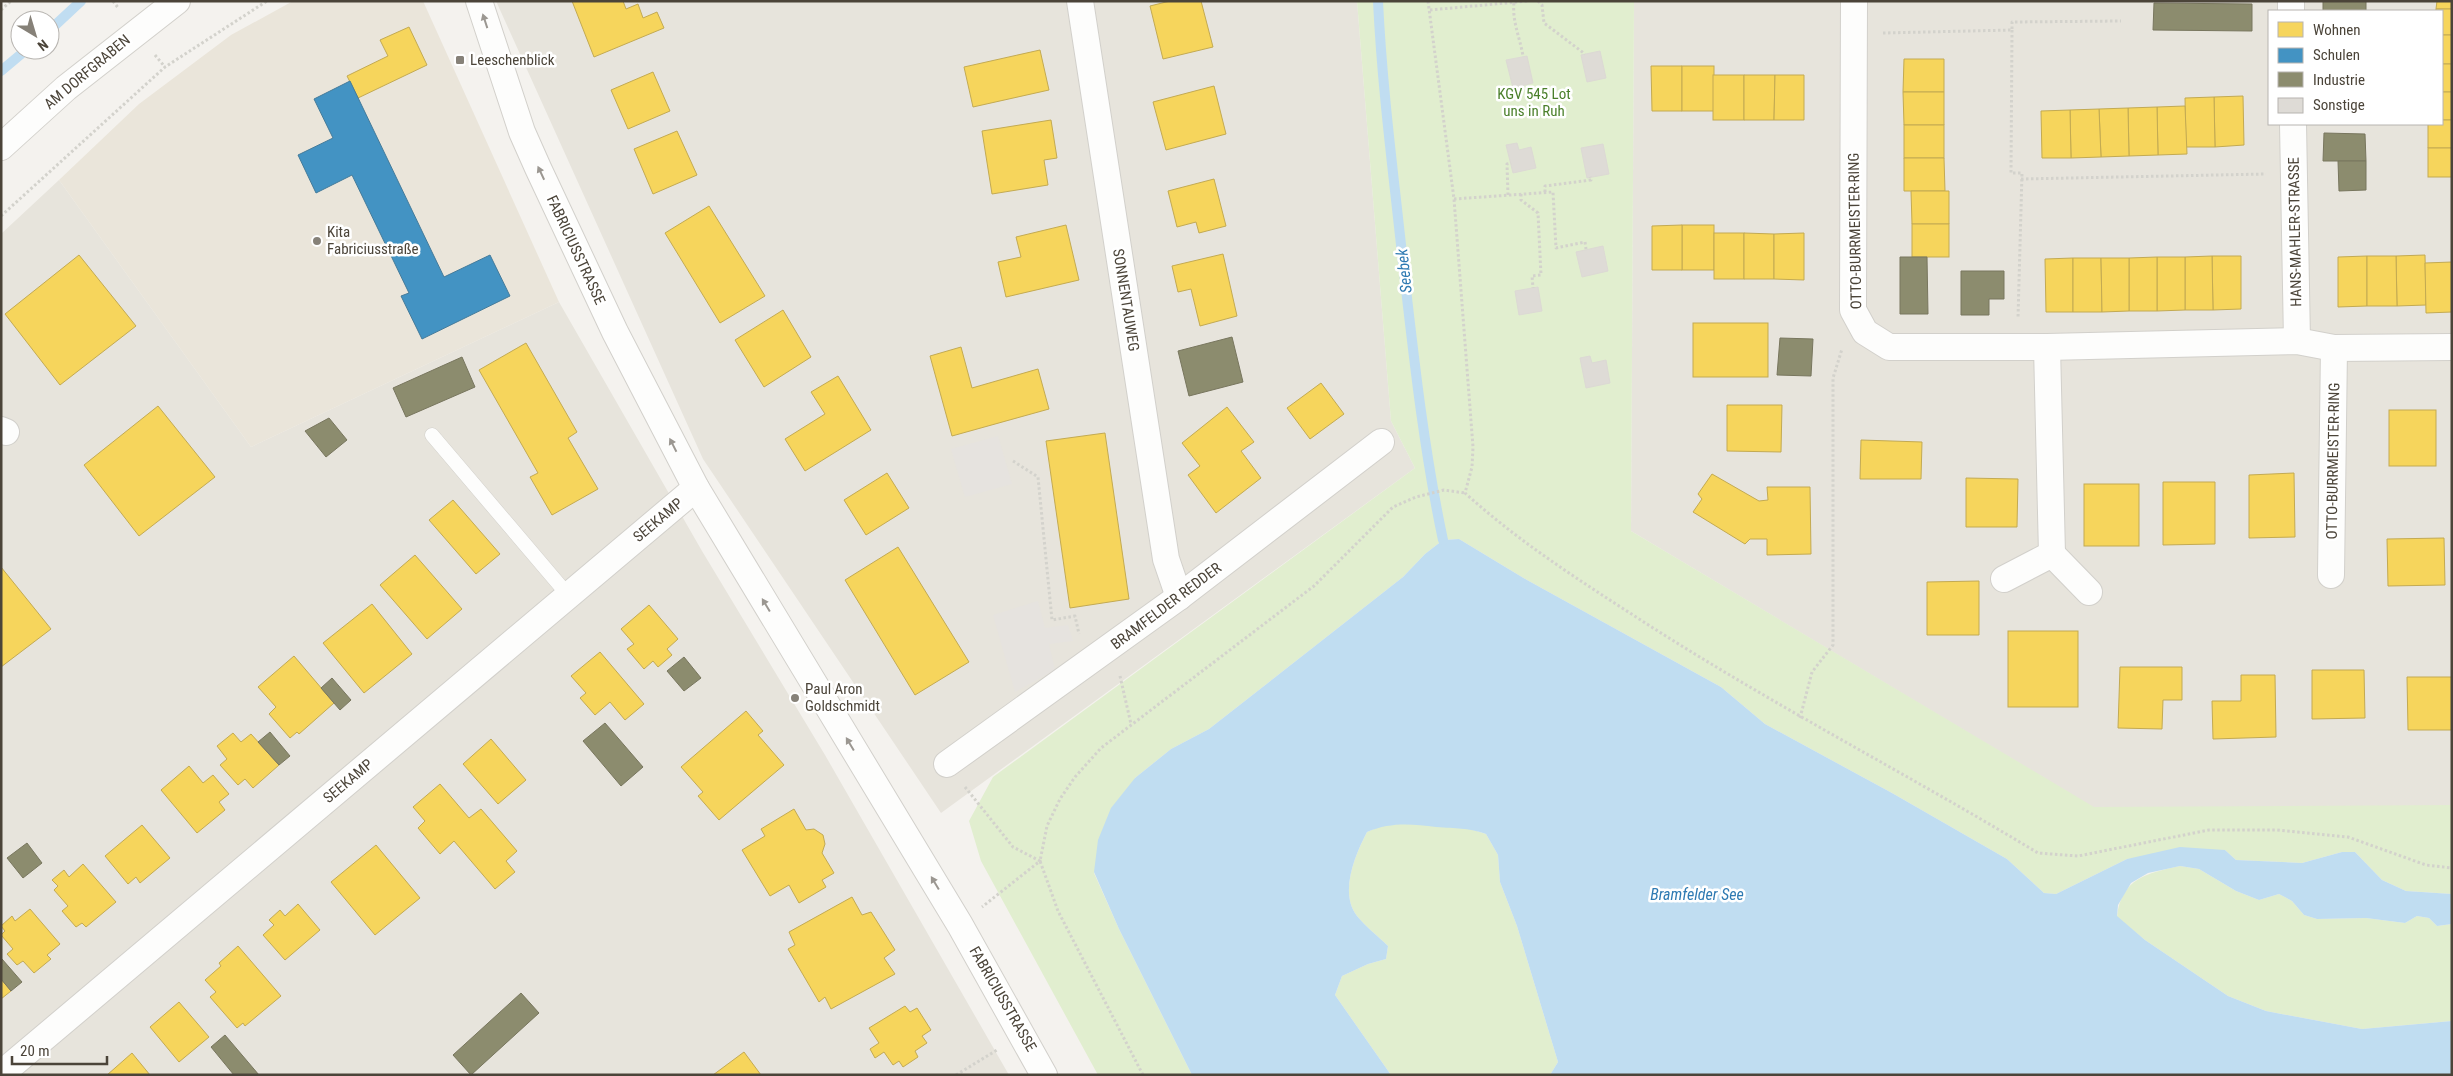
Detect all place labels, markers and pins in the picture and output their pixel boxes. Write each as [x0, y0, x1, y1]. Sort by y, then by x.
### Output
place label: Leeschenblick [470, 51, 555, 69]
marker: Leeschenblick [454, 54, 466, 66]
place label: Kita Fabriciusstraße [327, 223, 419, 258]
marker: Kita Fabriciusstraße [311, 235, 323, 247]
place label: Paul Aron Goldschmidt [805, 680, 880, 715]
marker: Paul Aron Goldschmidt [789, 692, 801, 704]

